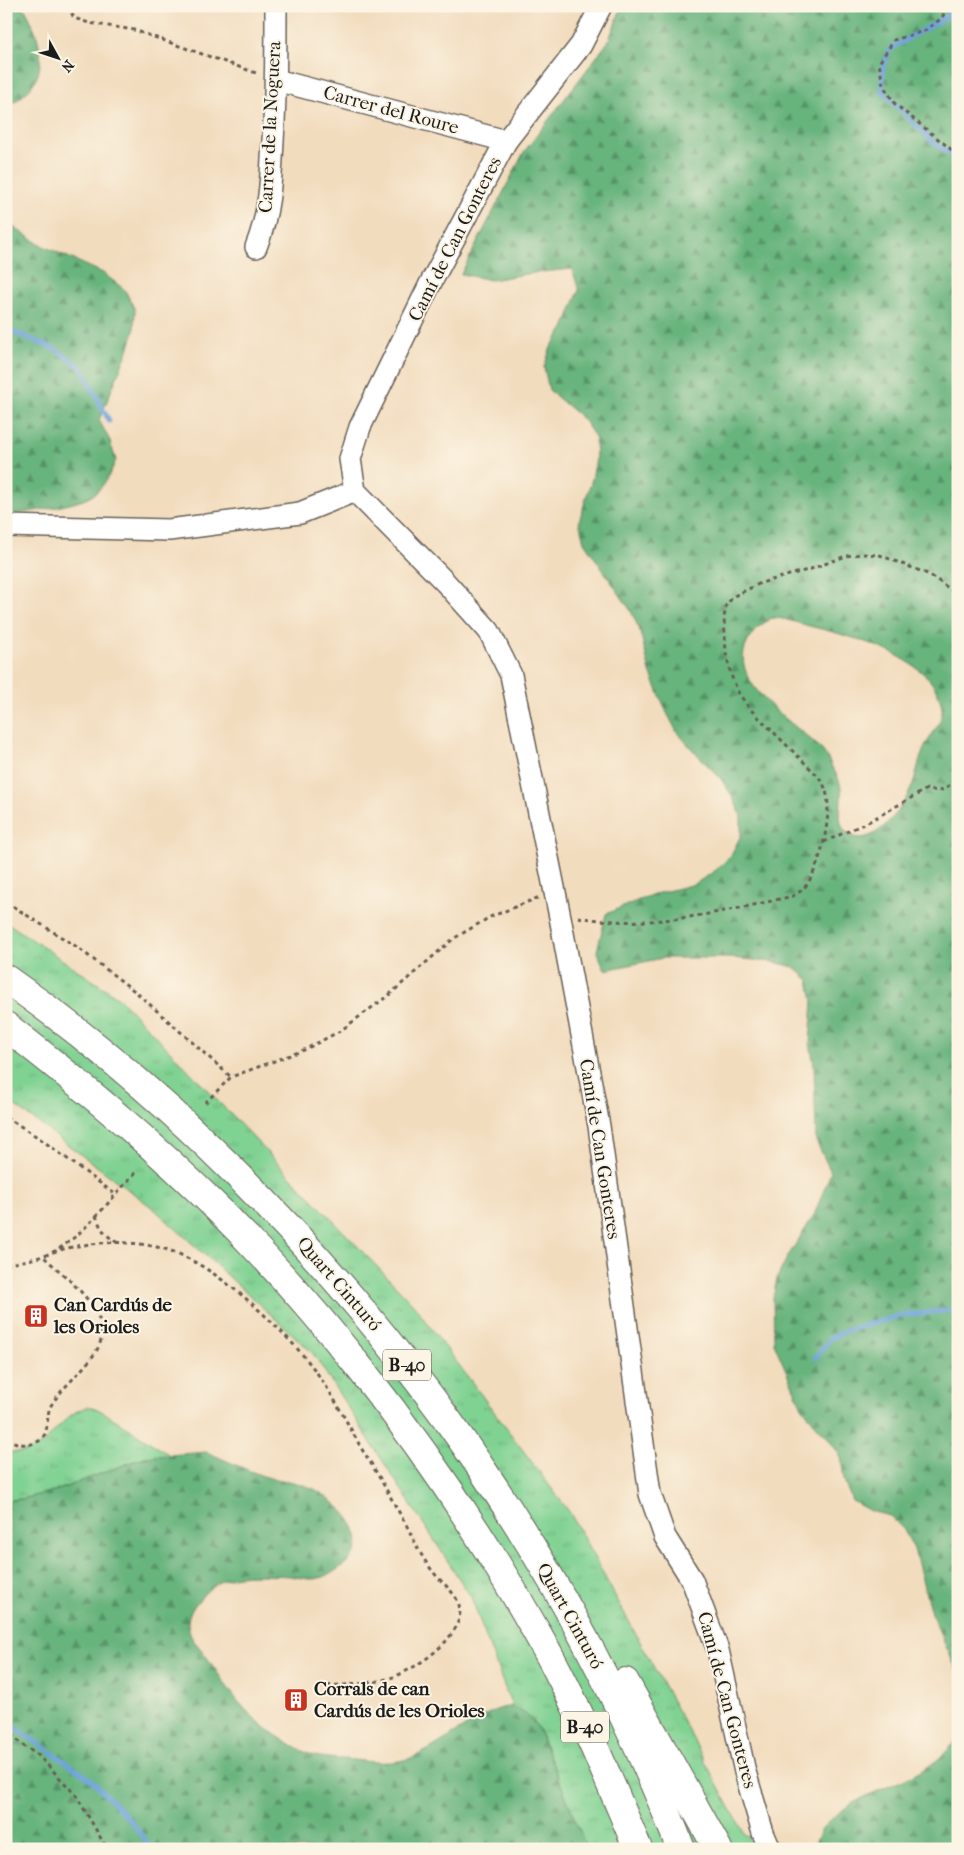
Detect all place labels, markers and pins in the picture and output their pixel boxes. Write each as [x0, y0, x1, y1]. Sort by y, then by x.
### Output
place label: Can Cardús de les Orioles [53, 1294, 173, 1338]
building icon: Can Cardús de les Orioles [23, 1303, 49, 1329]
place label: Corrals de can Cardús de les Orioles [314, 1678, 485, 1722]
building icon: Corrals de can Cardús de les Orioles [283, 1687, 309, 1713]

